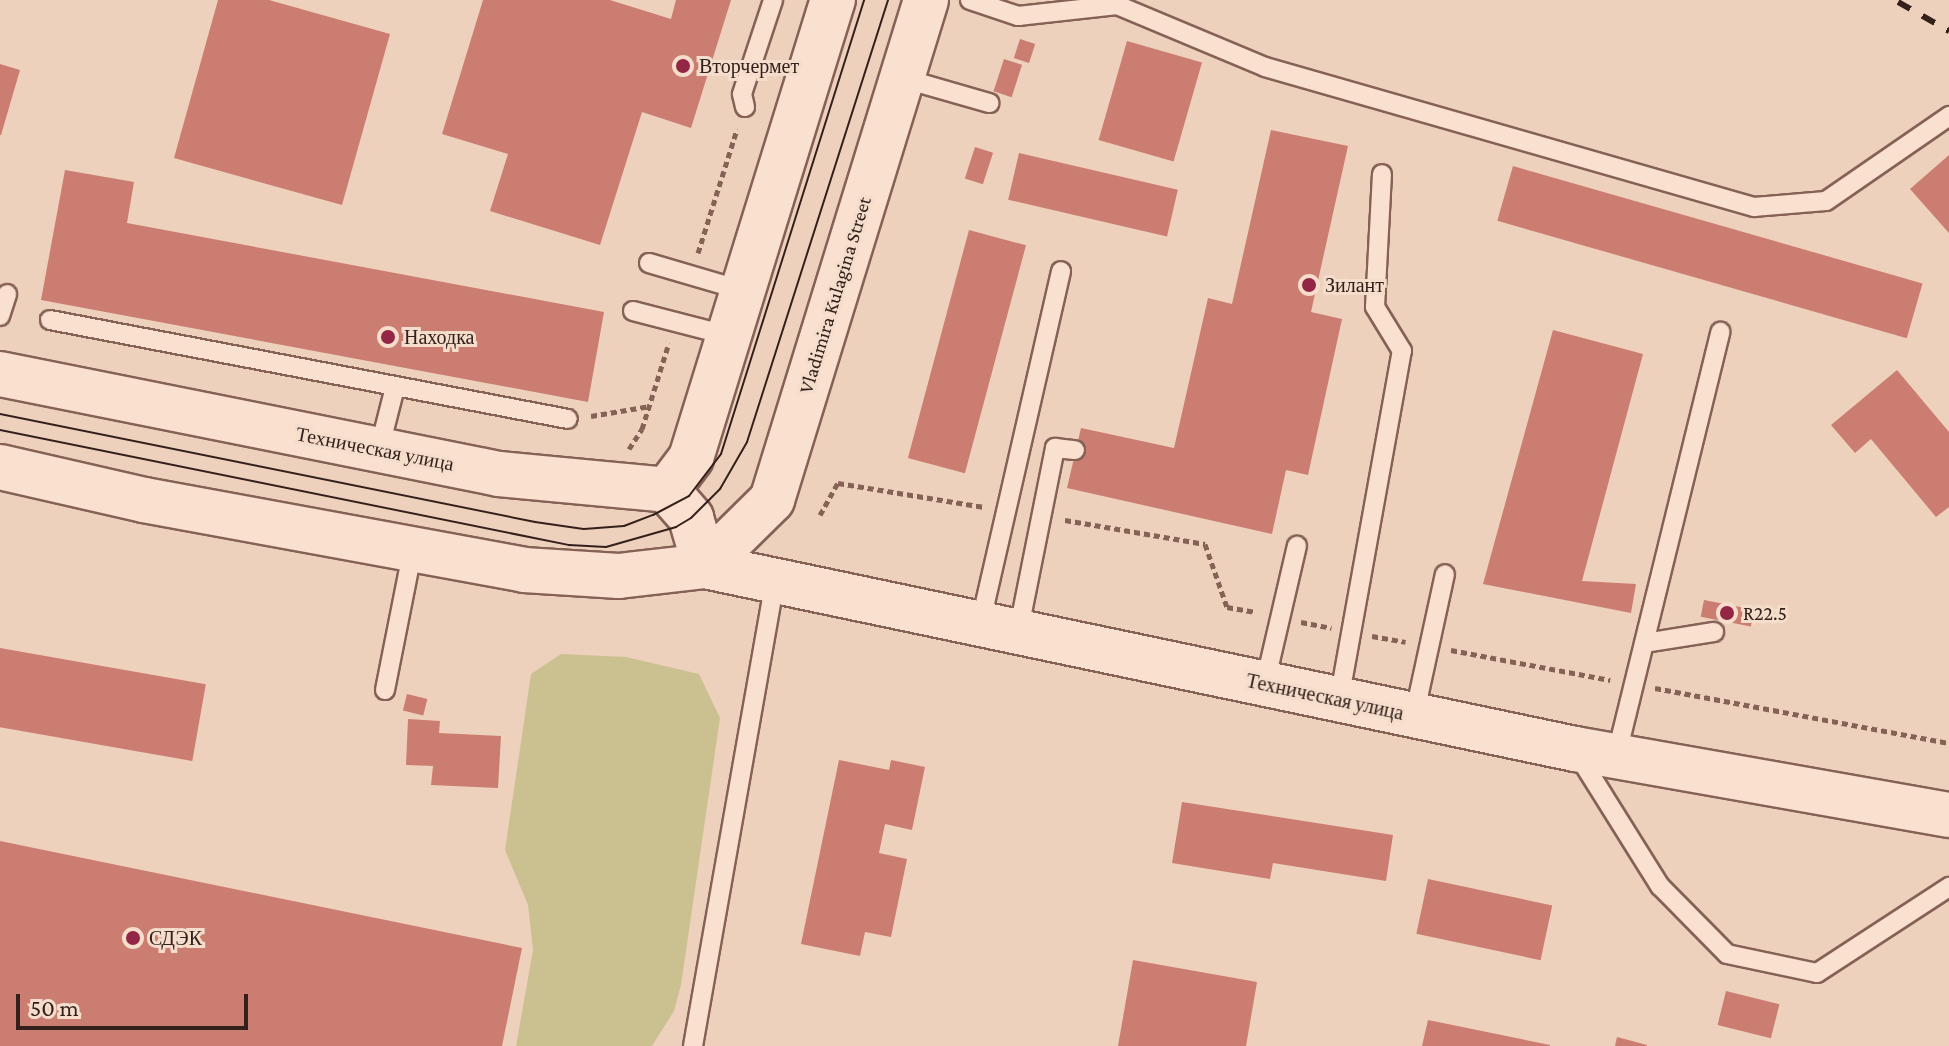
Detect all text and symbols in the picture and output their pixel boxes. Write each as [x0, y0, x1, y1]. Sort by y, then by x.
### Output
place label: Вторчермет [699, 54, 799, 78]
marker: Вторчермет [674, 57, 692, 75]
street label: Vladimira Kulagina Street [794, 194, 876, 396]
place label: Зилант [1325, 273, 1384, 297]
marker: Зилант [1300, 276, 1318, 294]
place label: Находка [404, 325, 474, 349]
marker: Находка [379, 328, 397, 346]
street label: Техническая улица [294, 422, 456, 476]
place label: R22.5 [1743, 601, 1787, 625]
marker: R22.5 [1718, 604, 1736, 622]
street label: Техническая улица [1244, 669, 1406, 725]
place label: СДЭК [149, 926, 202, 950]
marker: СДЭК [124, 929, 142, 947]
scale bar [20, 978, 252, 1028]
text: 50 m [30, 994, 79, 1021]

